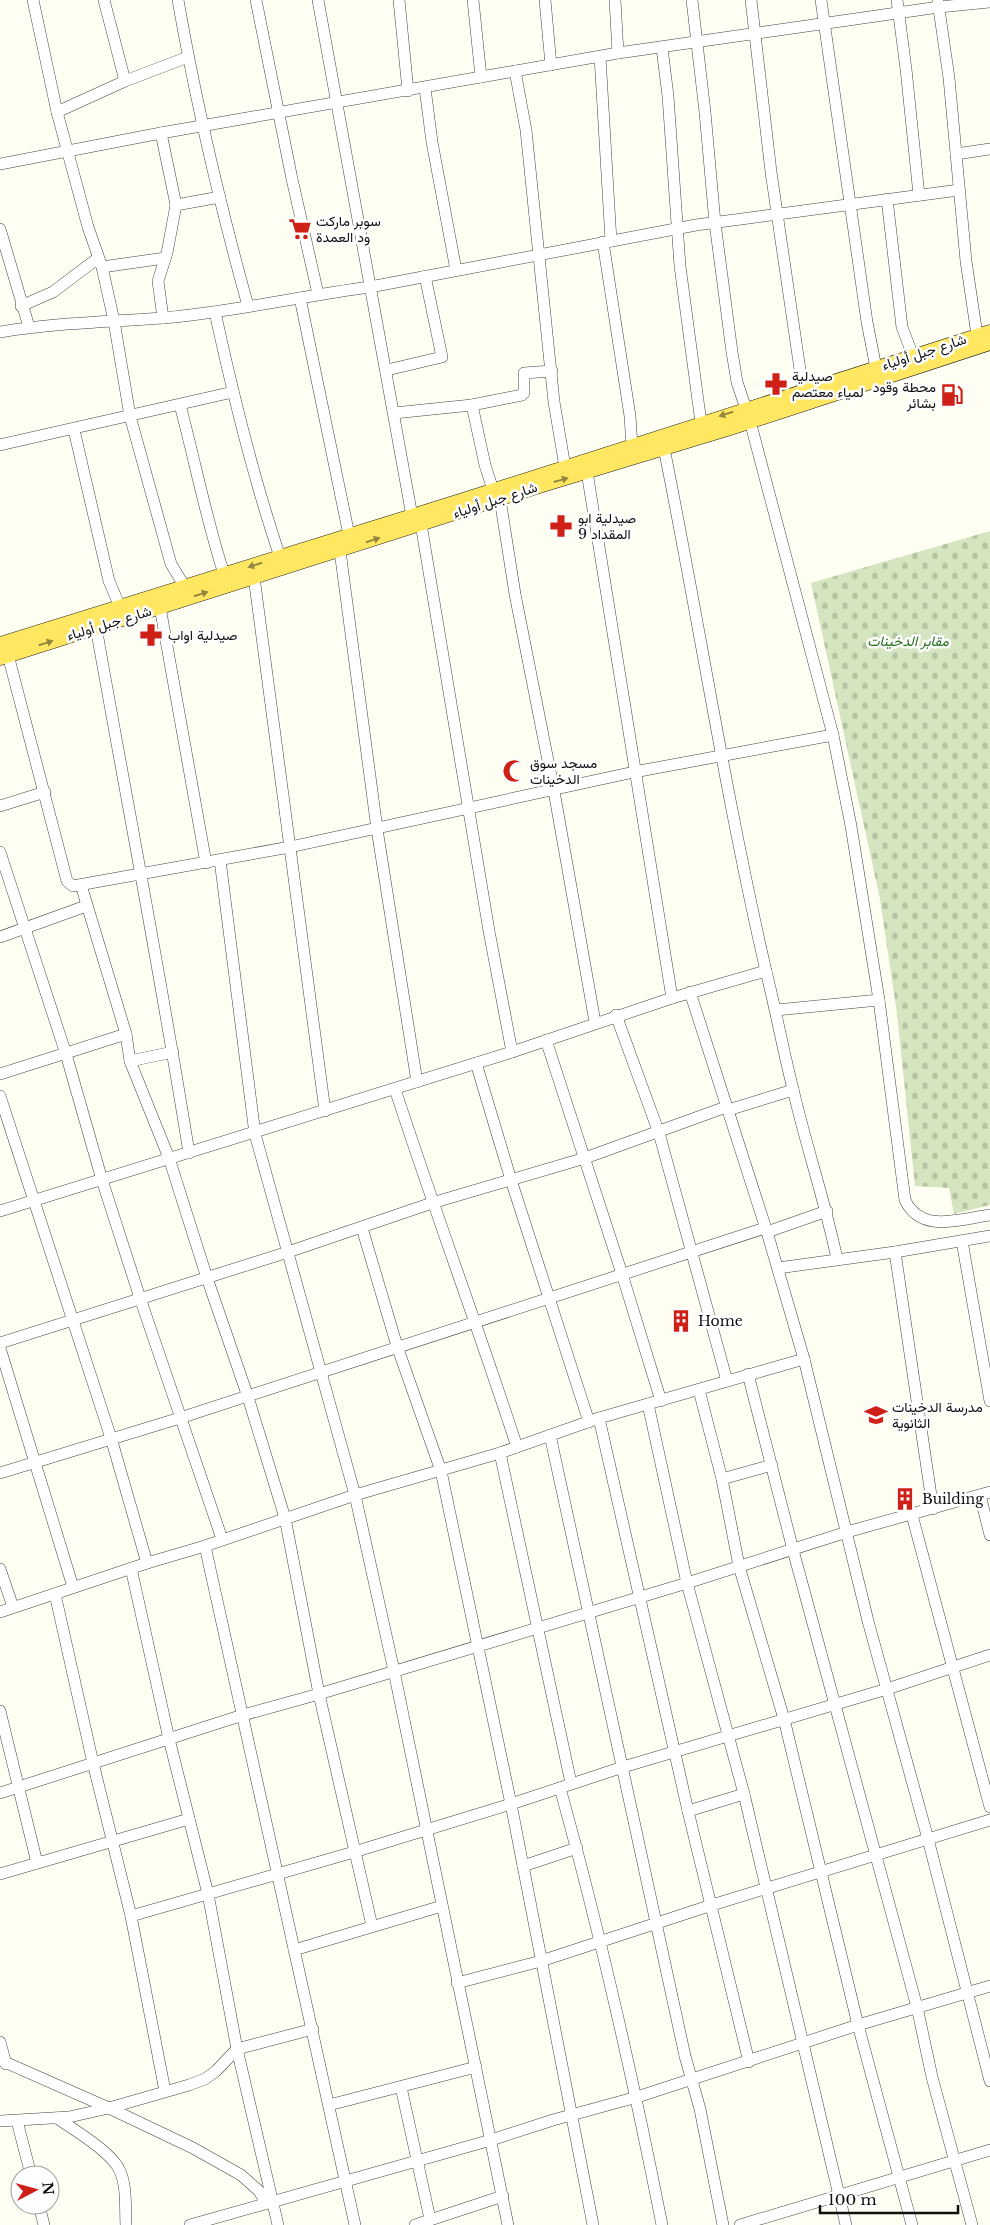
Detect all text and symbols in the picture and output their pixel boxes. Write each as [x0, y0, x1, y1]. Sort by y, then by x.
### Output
place label: سوبر ماركت ود العمدة [316, 212, 381, 246]
supermarket icon: سوبر ماركت ود العمدة [287, 216, 313, 242]
street label: شارع جبل أولياء [880, 330, 969, 376]
place label: صيدلية لمياء معتصم [792, 367, 864, 401]
pharmacy icon: صيدلية لمياء معتصم [763, 371, 789, 397]
place label: محطة وقود بشائر [873, 378, 936, 412]
fuel station icon: محطة وقود بشائر [939, 382, 965, 408]
one-way arrow [719, 411, 734, 419]
one-way arrow [554, 475, 569, 483]
street label: شارع جبل أولياء [451, 478, 540, 524]
place label: صيدلية ابو المقداد 9 [578, 509, 637, 543]
pharmacy icon: صيدلية ابو المقداد 9 [548, 513, 574, 539]
one-way arrow [366, 535, 381, 543]
one-way arrow [247, 561, 262, 569]
one-way arrow [194, 590, 209, 598]
street label: شارع جبل أولياء [64, 602, 154, 646]
pharmacy icon: صيدلية اواب [138, 622, 164, 648]
place label: صيدلية اواب [168, 626, 238, 644]
park label: مقابر الدخينات [867, 632, 949, 650]
one-way arrow [39, 639, 54, 646]
place label: مسجد سوق الدخينات [530, 754, 597, 788]
mosque icon: مسجد سوق الدخينات [501, 758, 527, 784]
building icon: Home [668, 1308, 694, 1334]
place label: Home [698, 1312, 743, 1330]
place label: مدرسة الدخينات الثانوية [892, 1398, 983, 1432]
school or university icon: مدرسة الدخينات الثانوية [863, 1402, 889, 1428]
building icon: Building [892, 1486, 918, 1512]
place label: Building [922, 1490, 984, 1508]
north arrow [10, 2165, 60, 2215]
text: N [38, 2181, 58, 2196]
scale bar [820, 2182, 958, 2214]
text: 100 m [828, 2190, 877, 2209]

